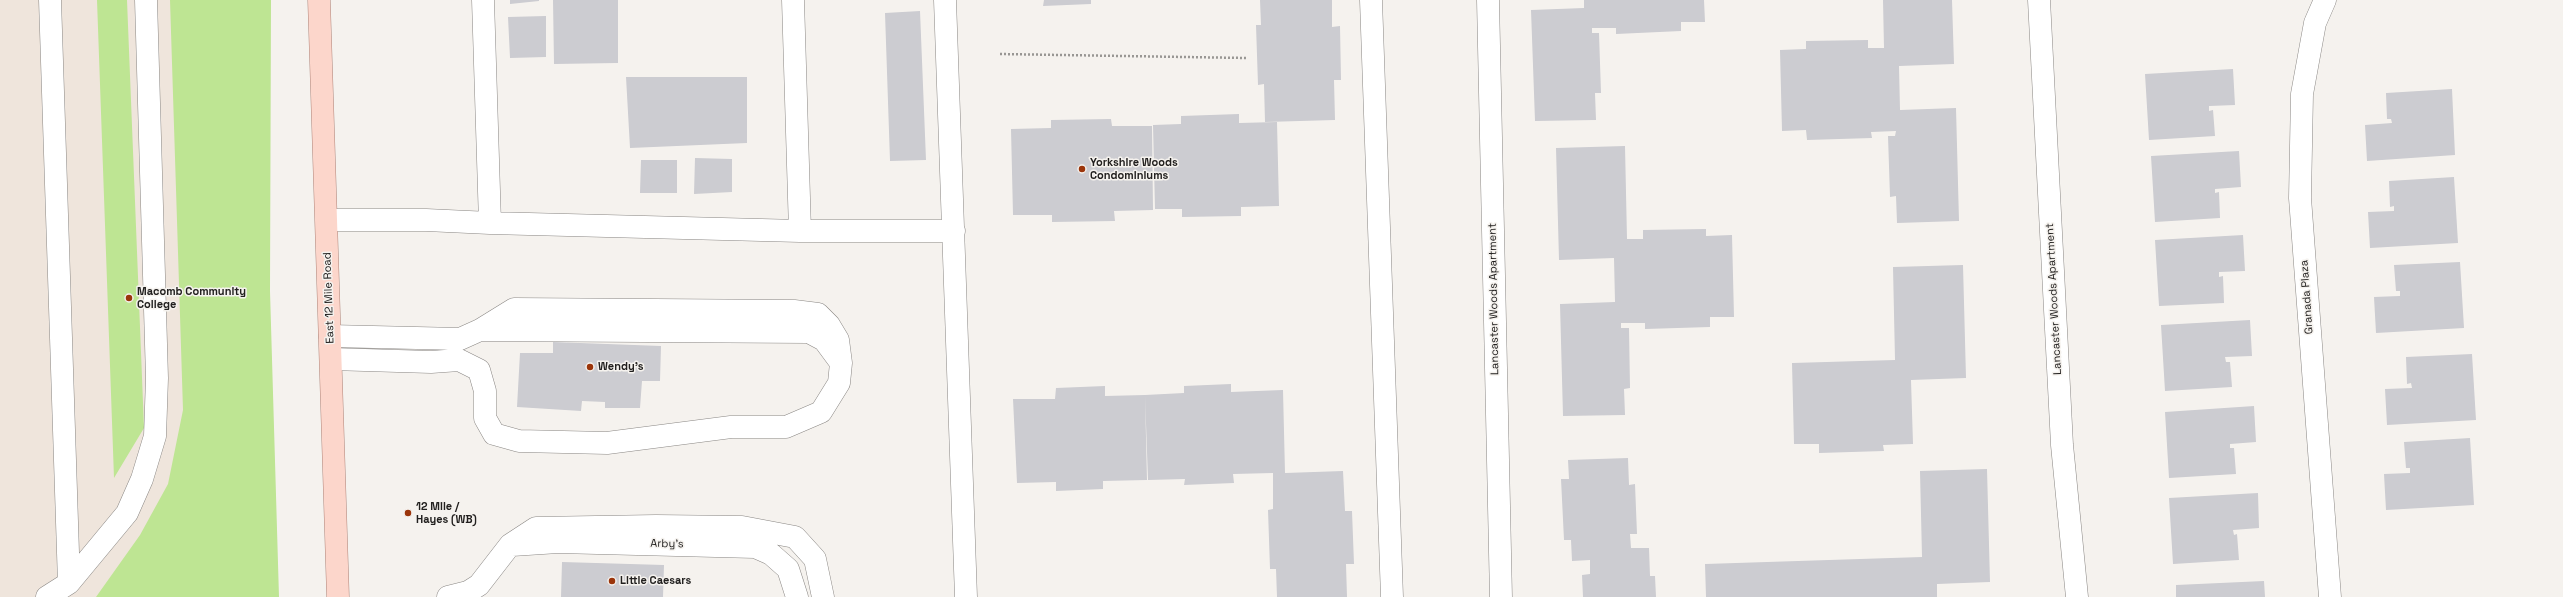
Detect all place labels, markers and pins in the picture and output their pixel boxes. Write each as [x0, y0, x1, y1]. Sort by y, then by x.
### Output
place label: Yorkshire Woods Condominiums [1090, 156, 1178, 182]
marker: Yorkshire Woods Condominiums [1077, 164, 1087, 174]
place label: Macomb Community College [137, 285, 246, 311]
marker: Macomb Community College [124, 293, 134, 303]
place label: Wendy's [598, 360, 644, 374]
marker: Wendy's [585, 362, 595, 372]
place label: 12 Mile / Hayes (WB) [416, 500, 477, 526]
marker: 12 Mile / Hayes (WB) [403, 508, 413, 518]
place label: Little Caesars [620, 574, 691, 588]
marker: Little Caesars [607, 576, 617, 586]

